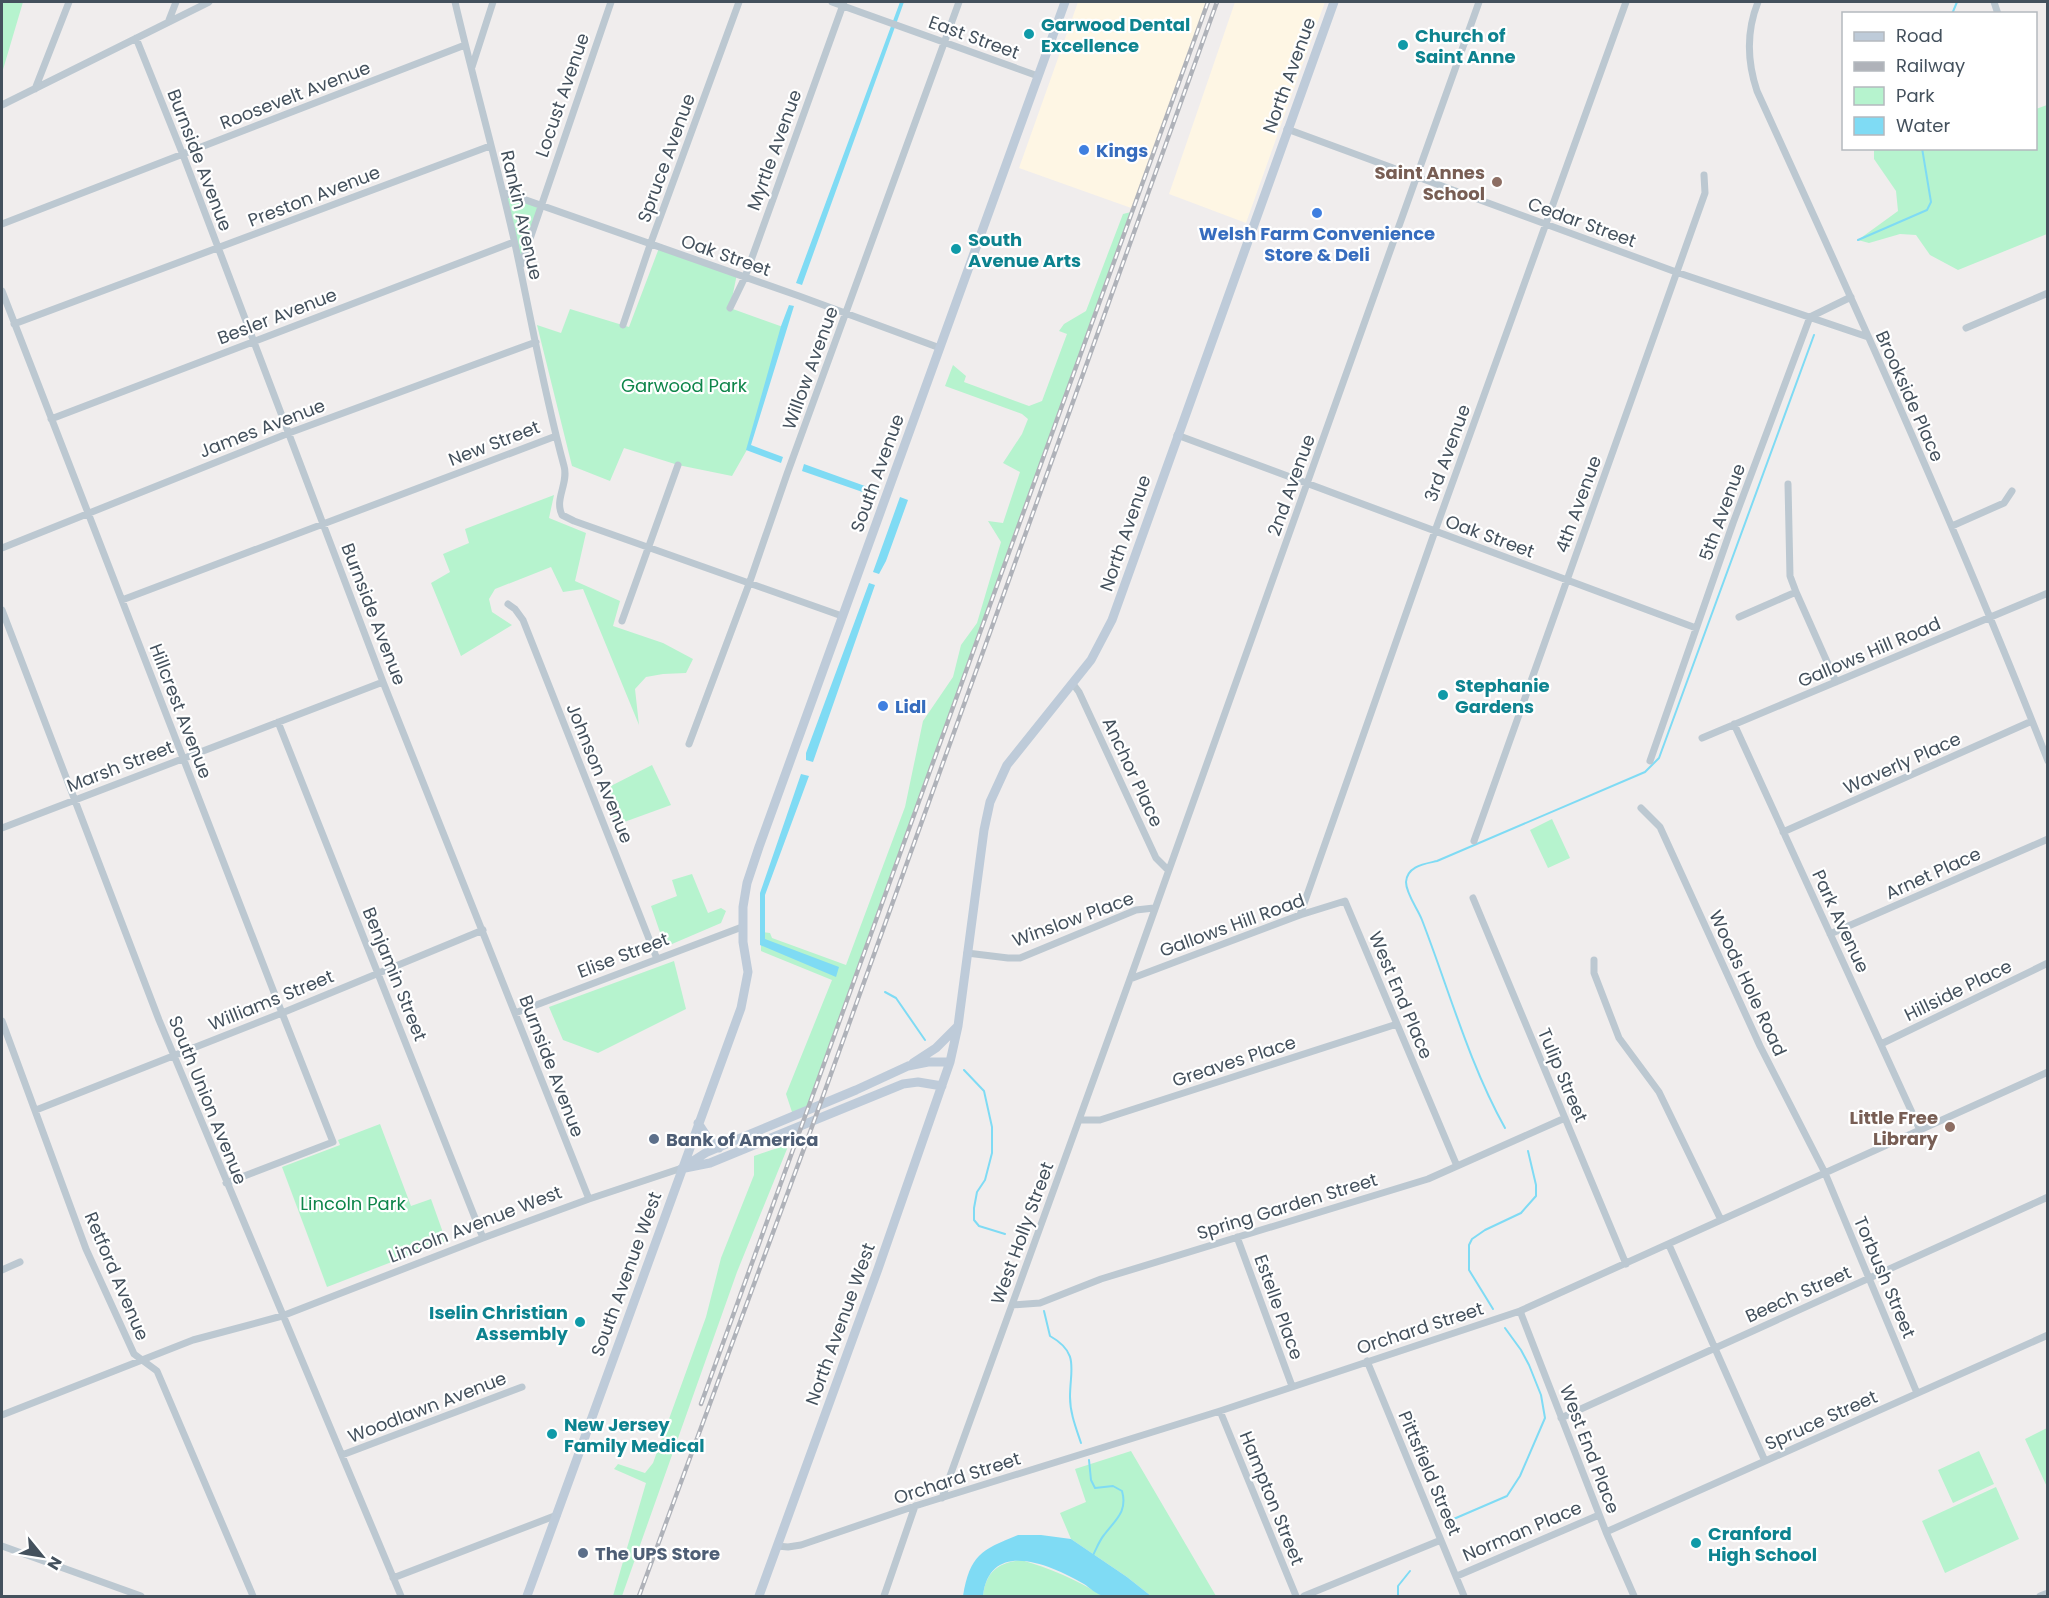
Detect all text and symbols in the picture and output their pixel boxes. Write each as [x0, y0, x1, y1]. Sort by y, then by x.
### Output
street label: East Street [925, 9, 1023, 65]
place label: Garwood Dental Excellence [1041, 12, 1190, 58]
legend [1842, 12, 2037, 150]
street label: North Avenue [1257, 14, 1321, 136]
place label: Church of Saint Anne [1415, 23, 1515, 69]
text: Road [1896, 23, 1943, 48]
marker: Garwood Dental Excellence [1022, 27, 1036, 41]
street label: Locust Avenue [529, 29, 595, 161]
marker: Church of Saint Anne [1396, 38, 1410, 52]
text: Railway [1896, 53, 1965, 78]
street label: Roosevelt Avenue [216, 55, 374, 135]
text: Park [1896, 83, 1935, 108]
street label: Burnside Avenue [161, 85, 239, 235]
street label: Myrtle Avenue [741, 86, 807, 214]
street label: Spruce Avenue [631, 90, 701, 226]
text: Water [1896, 113, 1950, 138]
place label: Kings [1096, 138, 1148, 163]
marker: Kings [1077, 143, 1091, 157]
street label: Rankin Avenue [495, 148, 549, 282]
street label: Preston Avenue [244, 159, 384, 233]
place label: Saint Annes School [1374, 160, 1485, 206]
marker: Saint Annes School [1490, 175, 1504, 189]
street label: Cedar Street [1524, 191, 1640, 253]
marker: Welsh Farm Convenience Store & Deli [1310, 206, 1324, 220]
place label: Welsh Farm Convenience Store & Deli [1199, 221, 1435, 267]
place label: South Avenue Arts [968, 227, 1081, 273]
street label: Oak Street [678, 228, 774, 282]
marker: South Avenue Arts [949, 242, 963, 256]
street label: Besler Avenue [214, 282, 340, 350]
street label: Willow Avenue [776, 303, 844, 433]
street label: Brookside Place [1870, 326, 1950, 466]
park label: Garwood Park [621, 373, 748, 398]
street label: James Avenue [195, 392, 329, 464]
street label: 3rd Avenue [1418, 401, 1476, 505]
street label: South Avenue [844, 410, 910, 536]
street label: New Street [445, 414, 543, 472]
street label: 2nd Avenue [1261, 431, 1321, 539]
street label: 4th Avenue [1549, 452, 1607, 556]
street label: 5th Avenue [1693, 460, 1751, 564]
street label: North Avenue [1093, 472, 1157, 594]
street label: Oak Street [1442, 508, 1538, 564]
street label: Burnside Avenue [335, 539, 413, 689]
street label: Gallows Hill Road [1794, 611, 1944, 693]
street label: Hillcrest Avenue [144, 640, 218, 782]
place label: Stephanie Gardens [1455, 673, 1550, 719]
marker: Stephanie Gardens [1436, 688, 1450, 702]
place label: Lidl [895, 694, 926, 719]
street label: Johnson Avenue [561, 699, 639, 847]
marker: Lidl [876, 699, 890, 713]
street label: Anchor Place [1097, 713, 1169, 831]
street label: Waverly Place [1839, 726, 1965, 800]
street label: Marsh Street [63, 734, 177, 798]
street label: Arnet Place [1881, 841, 1985, 905]
street label: Park Avenue [1806, 865, 1876, 977]
street label: Winslow Place [1009, 885, 1137, 953]
street label: Gallows Hill Road [1156, 887, 1308, 963]
street label: Benjamin Street [357, 903, 433, 1045]
street label: Woods Hole Road [1703, 906, 1793, 1060]
street label: Elise Street [574, 926, 672, 984]
street label: West End Place [1363, 927, 1439, 1063]
street label: Hillside Place [1900, 953, 2016, 1027]
street label: Williams Street [205, 964, 337, 1036]
street label: Burnside Avenue [513, 991, 591, 1141]
street label: South Union Avenue [163, 1012, 253, 1188]
street label: Tulip Street [1532, 1024, 1594, 1126]
street label: Greaves Place [1169, 1029, 1299, 1093]
place label: Little Free Library [1850, 1105, 1939, 1151]
marker: Little Free Library [1943, 1120, 1957, 1134]
place label: Bank of America [666, 1127, 818, 1152]
marker: Bank of America [647, 1132, 661, 1146]
street label: West Holly Street [985, 1158, 1059, 1308]
street label: Spring Garden Street [1194, 1167, 1380, 1245]
street label: Lincoln Avenue West [385, 1179, 565, 1269]
street label: South Avenue West [585, 1188, 667, 1360]
park label: Lincoln Park [300, 1191, 406, 1216]
street label: Retford Avenue [79, 1208, 155, 1344]
street label: Torbush Street [1848, 1212, 1922, 1342]
street label: North Avenue West [799, 1239, 881, 1409]
street label: Estelle Place [1248, 1251, 1310, 1363]
street label: Beech Street [1741, 1260, 1855, 1328]
street label: Orchard Street [1353, 1296, 1487, 1360]
place label: Iselin Christian Assembly [429, 1300, 569, 1346]
marker: Iselin Christian Assembly [573, 1315, 587, 1329]
street label: Woodlawn Avenue [344, 1365, 510, 1449]
street label: West End Place [1554, 1381, 1626, 1517]
street label: Spruce Street [1761, 1384, 1881, 1456]
street label: Pittsfield Street [1393, 1407, 1467, 1539]
place label: New Jersey Family Medical [564, 1412, 705, 1458]
marker: New Jersey Family Medical [545, 1427, 559, 1441]
street label: Hampton Street [1234, 1427, 1310, 1569]
street label: Orchard Street [890, 1446, 1024, 1510]
street label: Norman Place [1459, 1495, 1585, 1567]
place label: Cranford High School [1708, 1521, 1817, 1567]
north arrow [12, 1526, 72, 1586]
marker: Cranford High School [1689, 1536, 1703, 1550]
place label: The UPS Store [595, 1541, 720, 1566]
marker: The UPS Store [576, 1546, 590, 1560]
text: N [42, 1552, 68, 1574]

